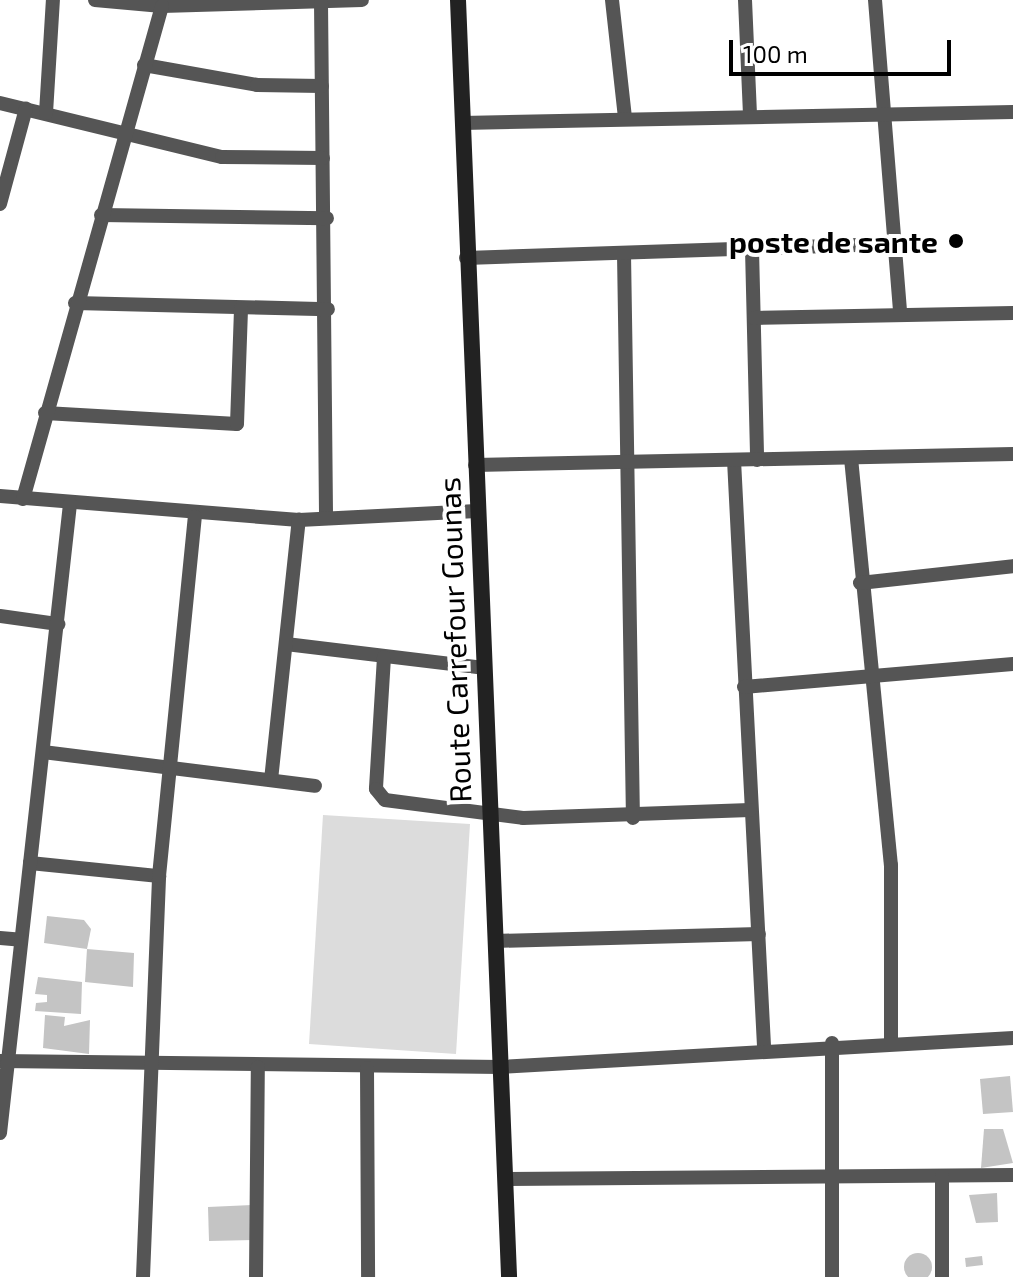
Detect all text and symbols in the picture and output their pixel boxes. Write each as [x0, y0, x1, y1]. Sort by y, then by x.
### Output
scale bar [733, 24, 955, 74]
text: 100 m [743, 39, 808, 68]
place label: poste de sante [729, 223, 938, 259]
marker: poste de sante [945, 230, 967, 252]
street label: Route Carrefour Gounas [430, 476, 478, 804]

